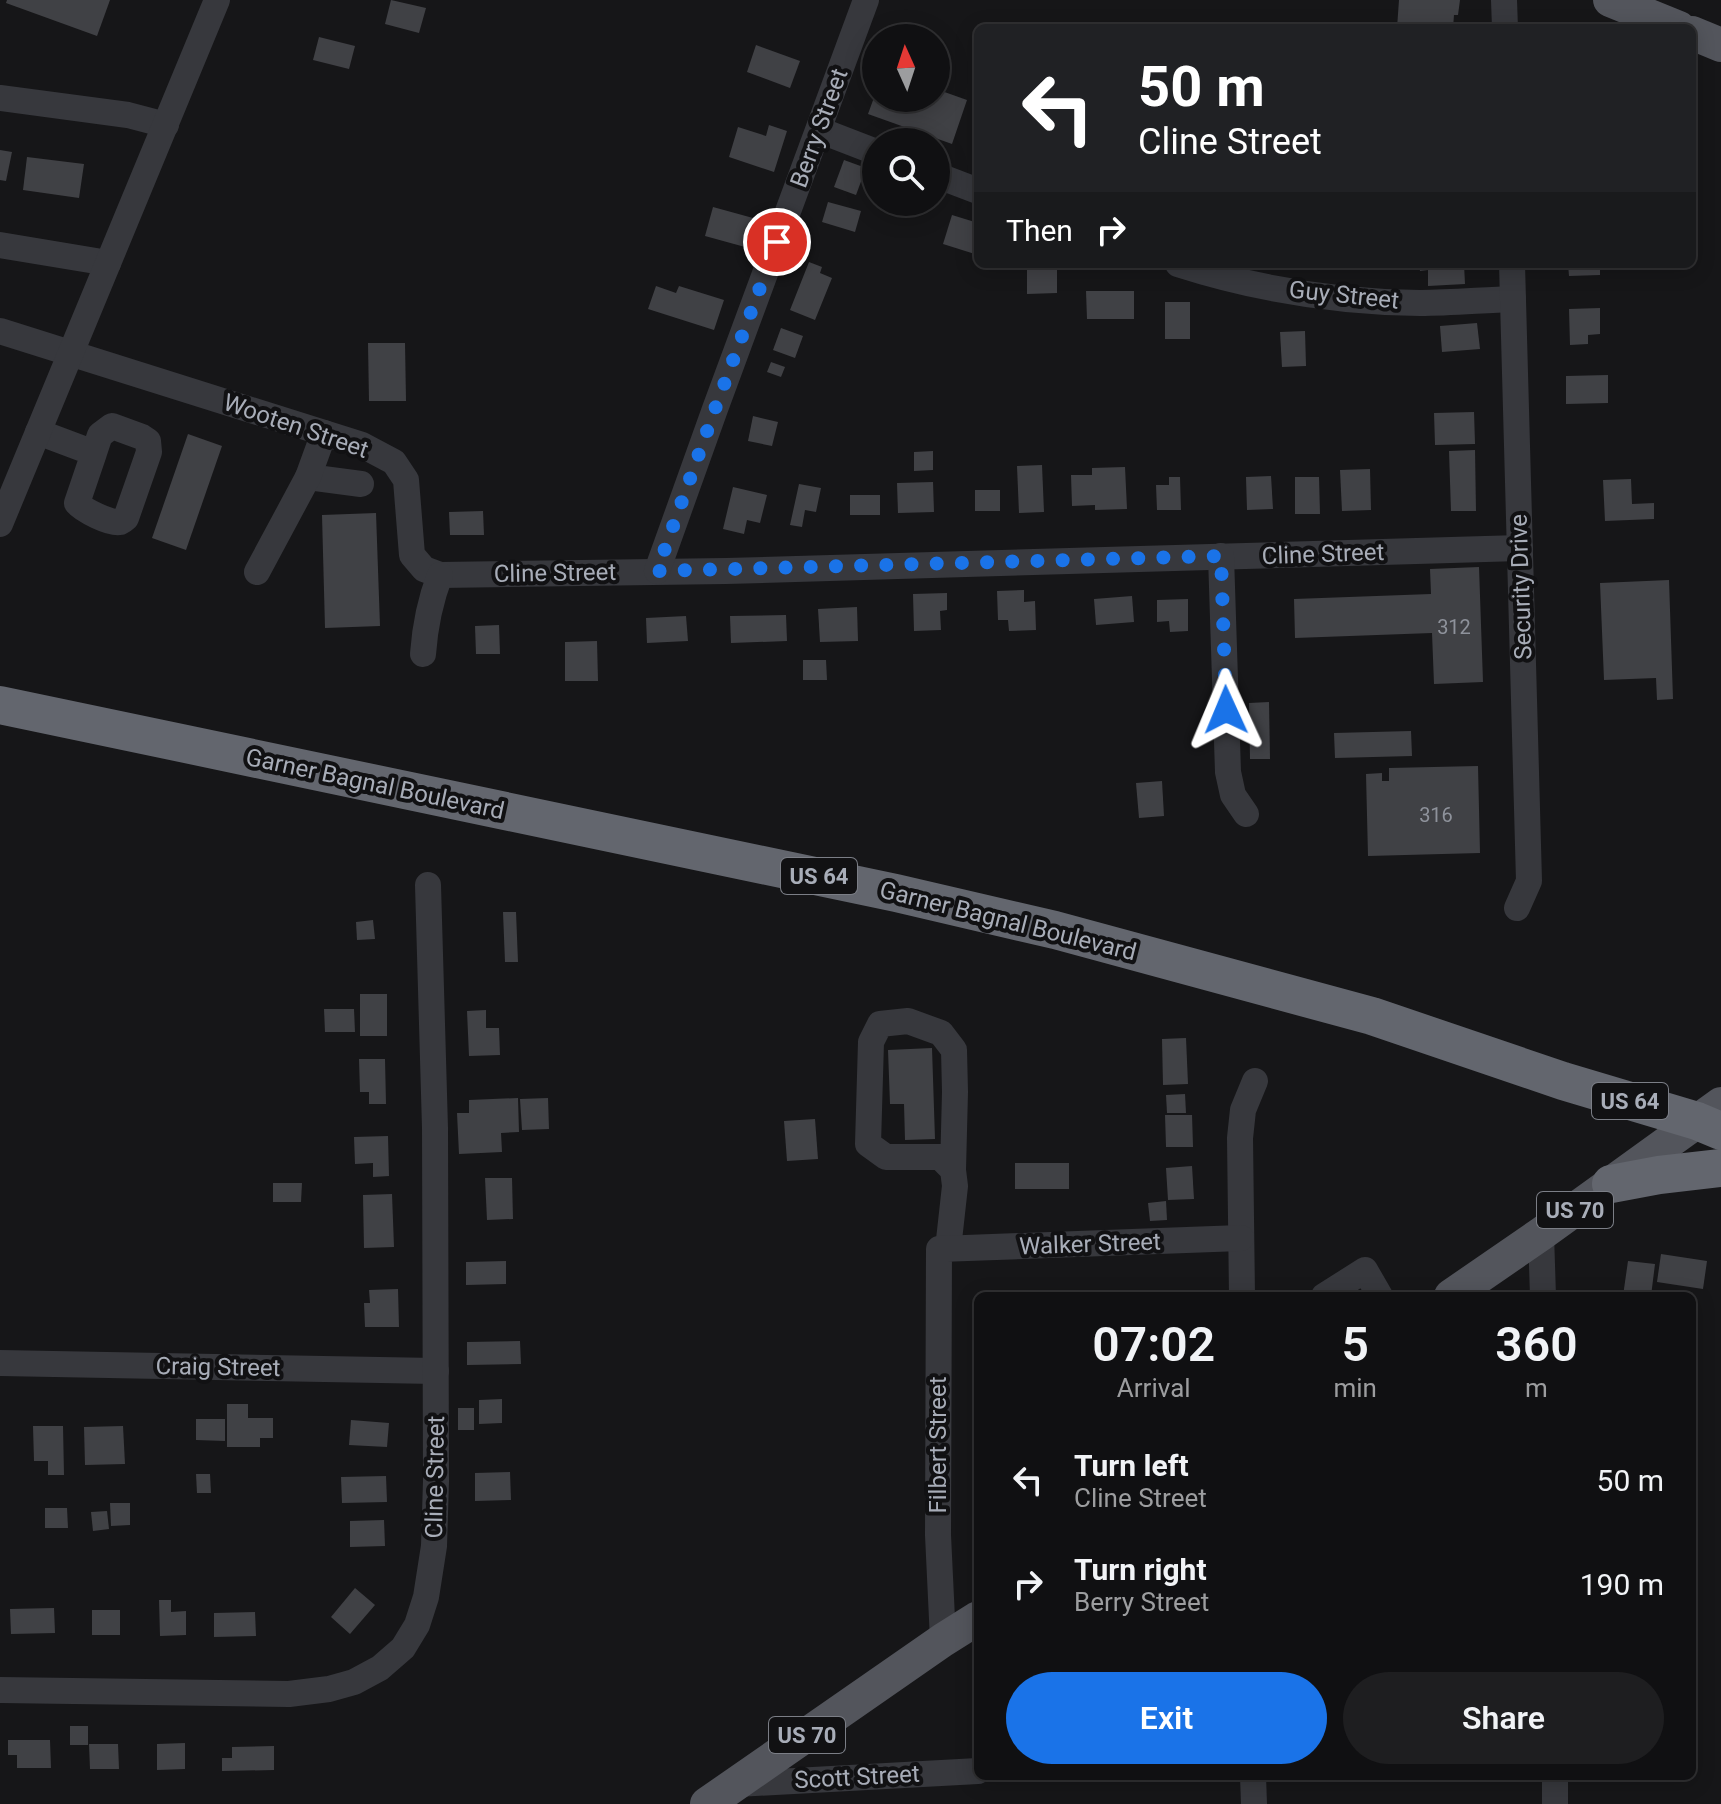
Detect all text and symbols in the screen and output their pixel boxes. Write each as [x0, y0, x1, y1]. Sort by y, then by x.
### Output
north arrow [862, 24, 950, 112]
map controls [862, 24, 950, 216]
text: 50 m [1138, 54, 1265, 120]
icon: left [1006, 56, 1110, 160]
street label: Berry Street [785, 64, 854, 191]
text: Cline Street [1138, 121, 1322, 163]
button: search [862, 128, 950, 216]
pin [743, 208, 811, 276]
icon: right [1089, 208, 1133, 252]
text: Then [1006, 213, 1073, 248]
icon: arrive [755, 220, 799, 264]
street label: Guy Street [1288, 275, 1400, 315]
street label: Wooten Street [220, 388, 372, 464]
street label: Security Drive [1504, 514, 1538, 660]
street label: Cline Street [1261, 538, 1385, 570]
street label: Cline Street [493, 558, 617, 588]
house number: 312 [1437, 615, 1471, 639]
position arrow [1184, 668, 1268, 752]
street label: Garner Bagnal Boulevard [243, 743, 507, 825]
house number: 316 [1419, 803, 1453, 827]
road number: US 64 [781, 858, 857, 894]
street label: Garner Bagnal Boulevard [877, 876, 1139, 966]
road number: US 64 [1592, 1083, 1668, 1119]
road number: US 70 [1537, 1192, 1613, 1228]
street label: Walker Street [1019, 1228, 1162, 1260]
text: 07:02 [1092, 1316, 1215, 1373]
text: 5 [1342, 1316, 1369, 1373]
text: 360 [1495, 1316, 1578, 1373]
street label: Craig Street [155, 1352, 281, 1382]
text: Arrival [1117, 1373, 1191, 1403]
text: min [1333, 1373, 1377, 1403]
text: m [1525, 1373, 1548, 1403]
street label: Filbert Street [924, 1376, 952, 1513]
street label: Cline Street [420, 1415, 450, 1539]
text: Turn left [1074, 1448, 1189, 1483]
icon: left [1006, 1458, 1050, 1502]
text: 50 m [1597, 1463, 1664, 1498]
text: Cline Street [1074, 1483, 1207, 1513]
text: Turn right [1074, 1552, 1207, 1587]
icon: right [1006, 1562, 1050, 1606]
text: 190 m [1580, 1567, 1664, 1602]
text: Berry Street [1074, 1587, 1209, 1617]
button: Exit [1006, 1672, 1327, 1764]
button: Share [1343, 1672, 1664, 1764]
road number: US 70 [769, 1717, 845, 1753]
street label: Scott Street [794, 1760, 921, 1794]

